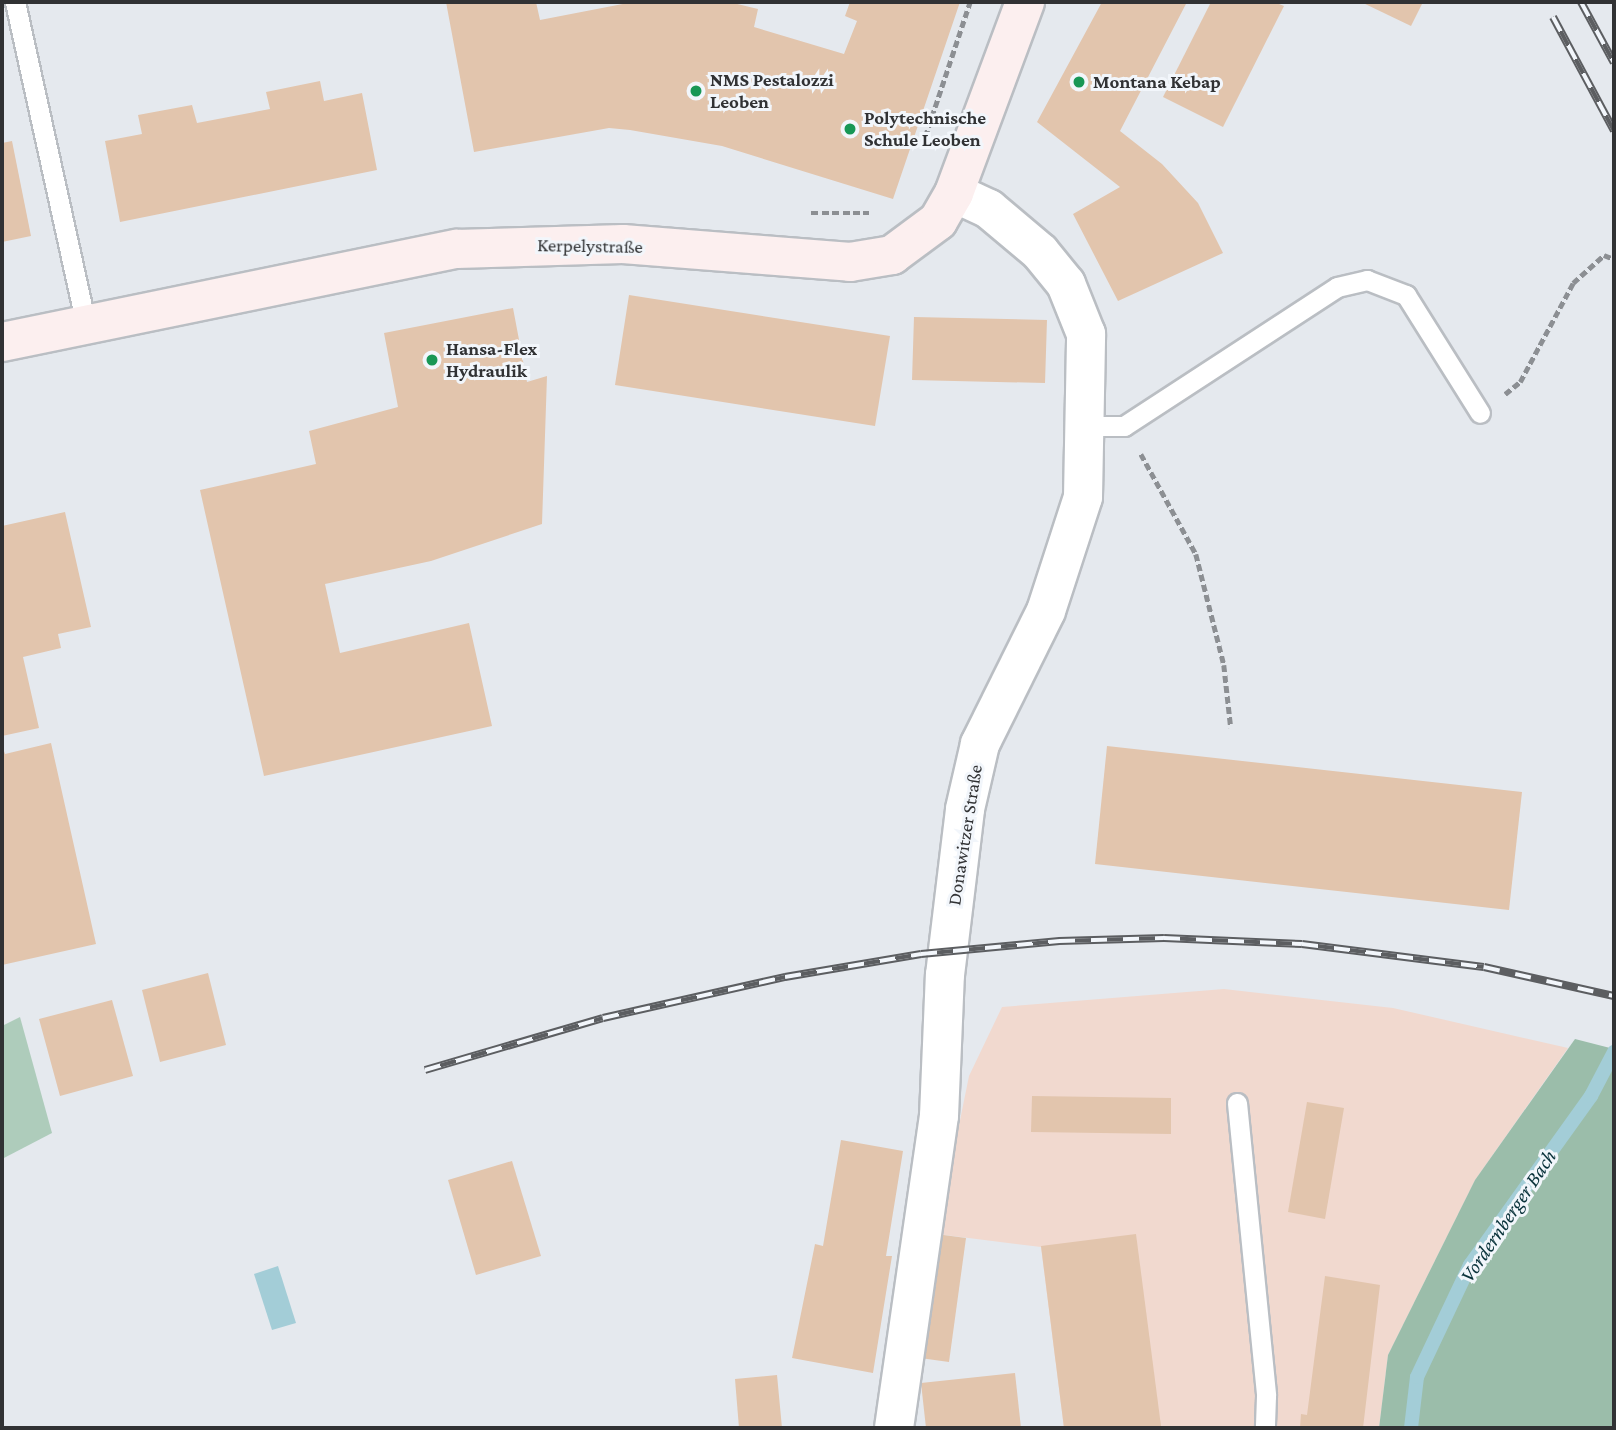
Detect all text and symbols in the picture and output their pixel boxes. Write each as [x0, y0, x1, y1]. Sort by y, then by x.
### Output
place label: NMS Pestalozzi Leoben [710, 69, 834, 113]
place label: Montana Kebap [1093, 71, 1221, 93]
marker: Montana Kebap [1071, 74, 1087, 90]
marker: NMS Pestalozzi Leoben [688, 83, 704, 99]
place label: Polytechnische Schule Leoben [864, 107, 986, 151]
marker: Polytechnische Schule Leoben [842, 121, 858, 137]
street label: Kerpelystraße [537, 234, 643, 258]
place label: Hansa-Flex Hydraulik [446, 338, 537, 382]
marker: Hansa-Flex Hydraulik [424, 352, 440, 368]
street label: Donawitzer Straße [943, 763, 987, 907]
water label: Vordernberger Bach [1454, 1145, 1562, 1287]

